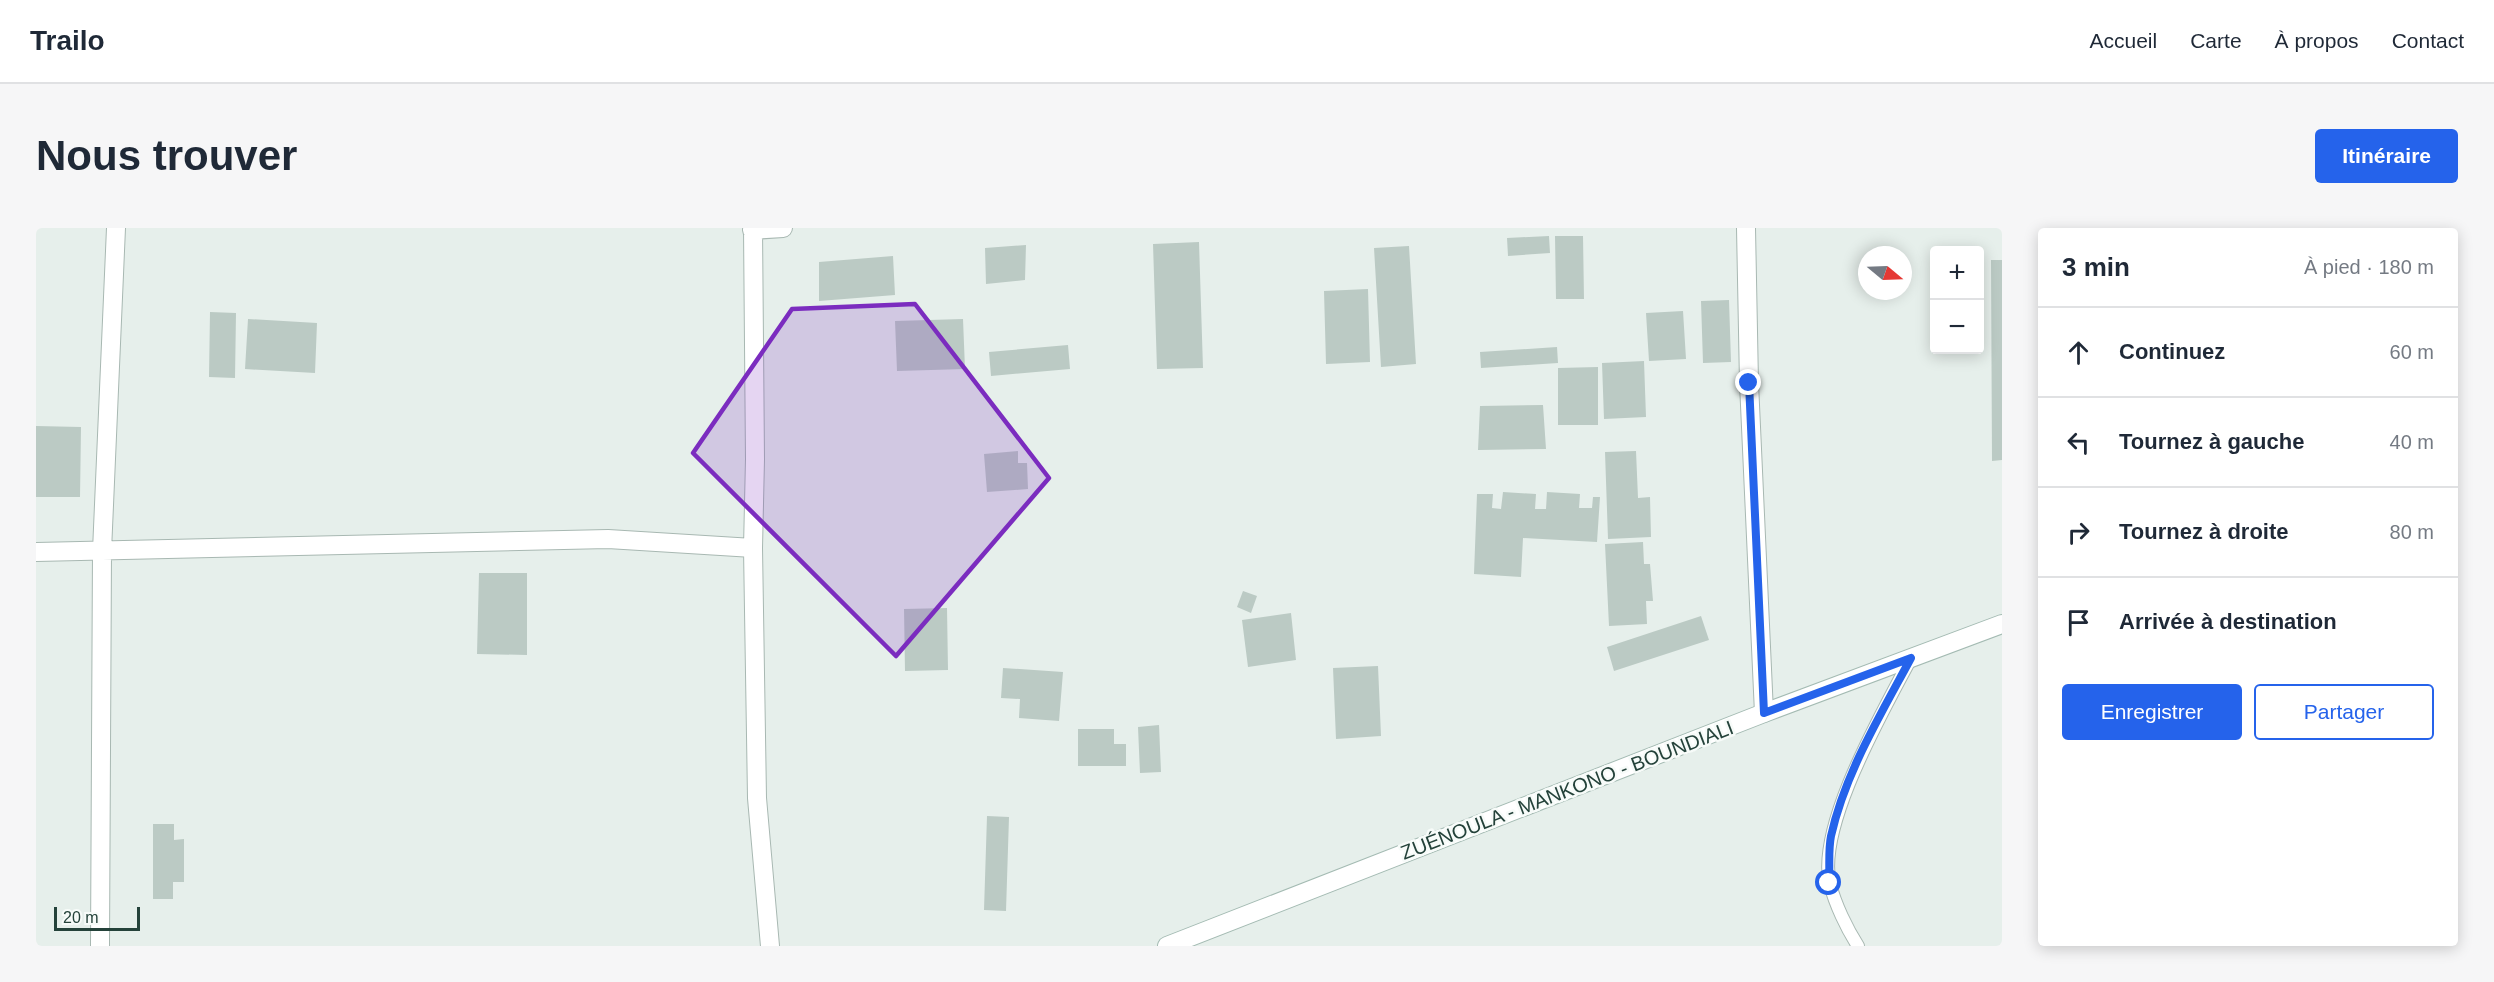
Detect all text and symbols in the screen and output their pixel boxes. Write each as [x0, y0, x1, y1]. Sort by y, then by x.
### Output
text: Trailo [30, 25, 105, 56]
text: Accueil [2090, 29, 2157, 52]
text: Carte [2190, 29, 2242, 52]
text: À propos [2275, 29, 2359, 52]
text: Contact [2392, 29, 2464, 52]
button: Itinéraire [2315, 129, 2458, 183]
text: Nous trouver [36, 132, 297, 179]
north arrow [1858, 246, 1912, 300]
map controls [1930, 246, 1984, 354]
button: + [1930, 246, 1984, 300]
text: 3 min [2062, 252, 2130, 282]
text: À pied · 180 m [2304, 256, 2434, 278]
button: − [1930, 300, 1984, 354]
icon: ahead [2062, 336, 2095, 369]
text: Continuez [2119, 339, 2225, 364]
text: 60 m [2390, 341, 2434, 363]
route end [1735, 369, 1761, 395]
icon: left [2062, 426, 2095, 459]
text: Tournez à gauche [2119, 429, 2304, 454]
text: 40 m [2390, 431, 2434, 453]
icon: right [2062, 516, 2095, 549]
text: Tournez à droite [2119, 519, 2289, 544]
text: 80 m [2390, 521, 2434, 543]
icon: arrive [2062, 606, 2095, 639]
text: Arrivée à destination [2119, 609, 2337, 634]
button: Enregistrer [2062, 684, 2242, 740]
button: Partager [2254, 684, 2434, 740]
street label: ZUÉNOULA - MANKONO - BOUNDIALI [1398, 716, 1736, 864]
route start [1815, 869, 1841, 895]
scale bar [54, 904, 140, 932]
text: 20 m [63, 909, 99, 926]

